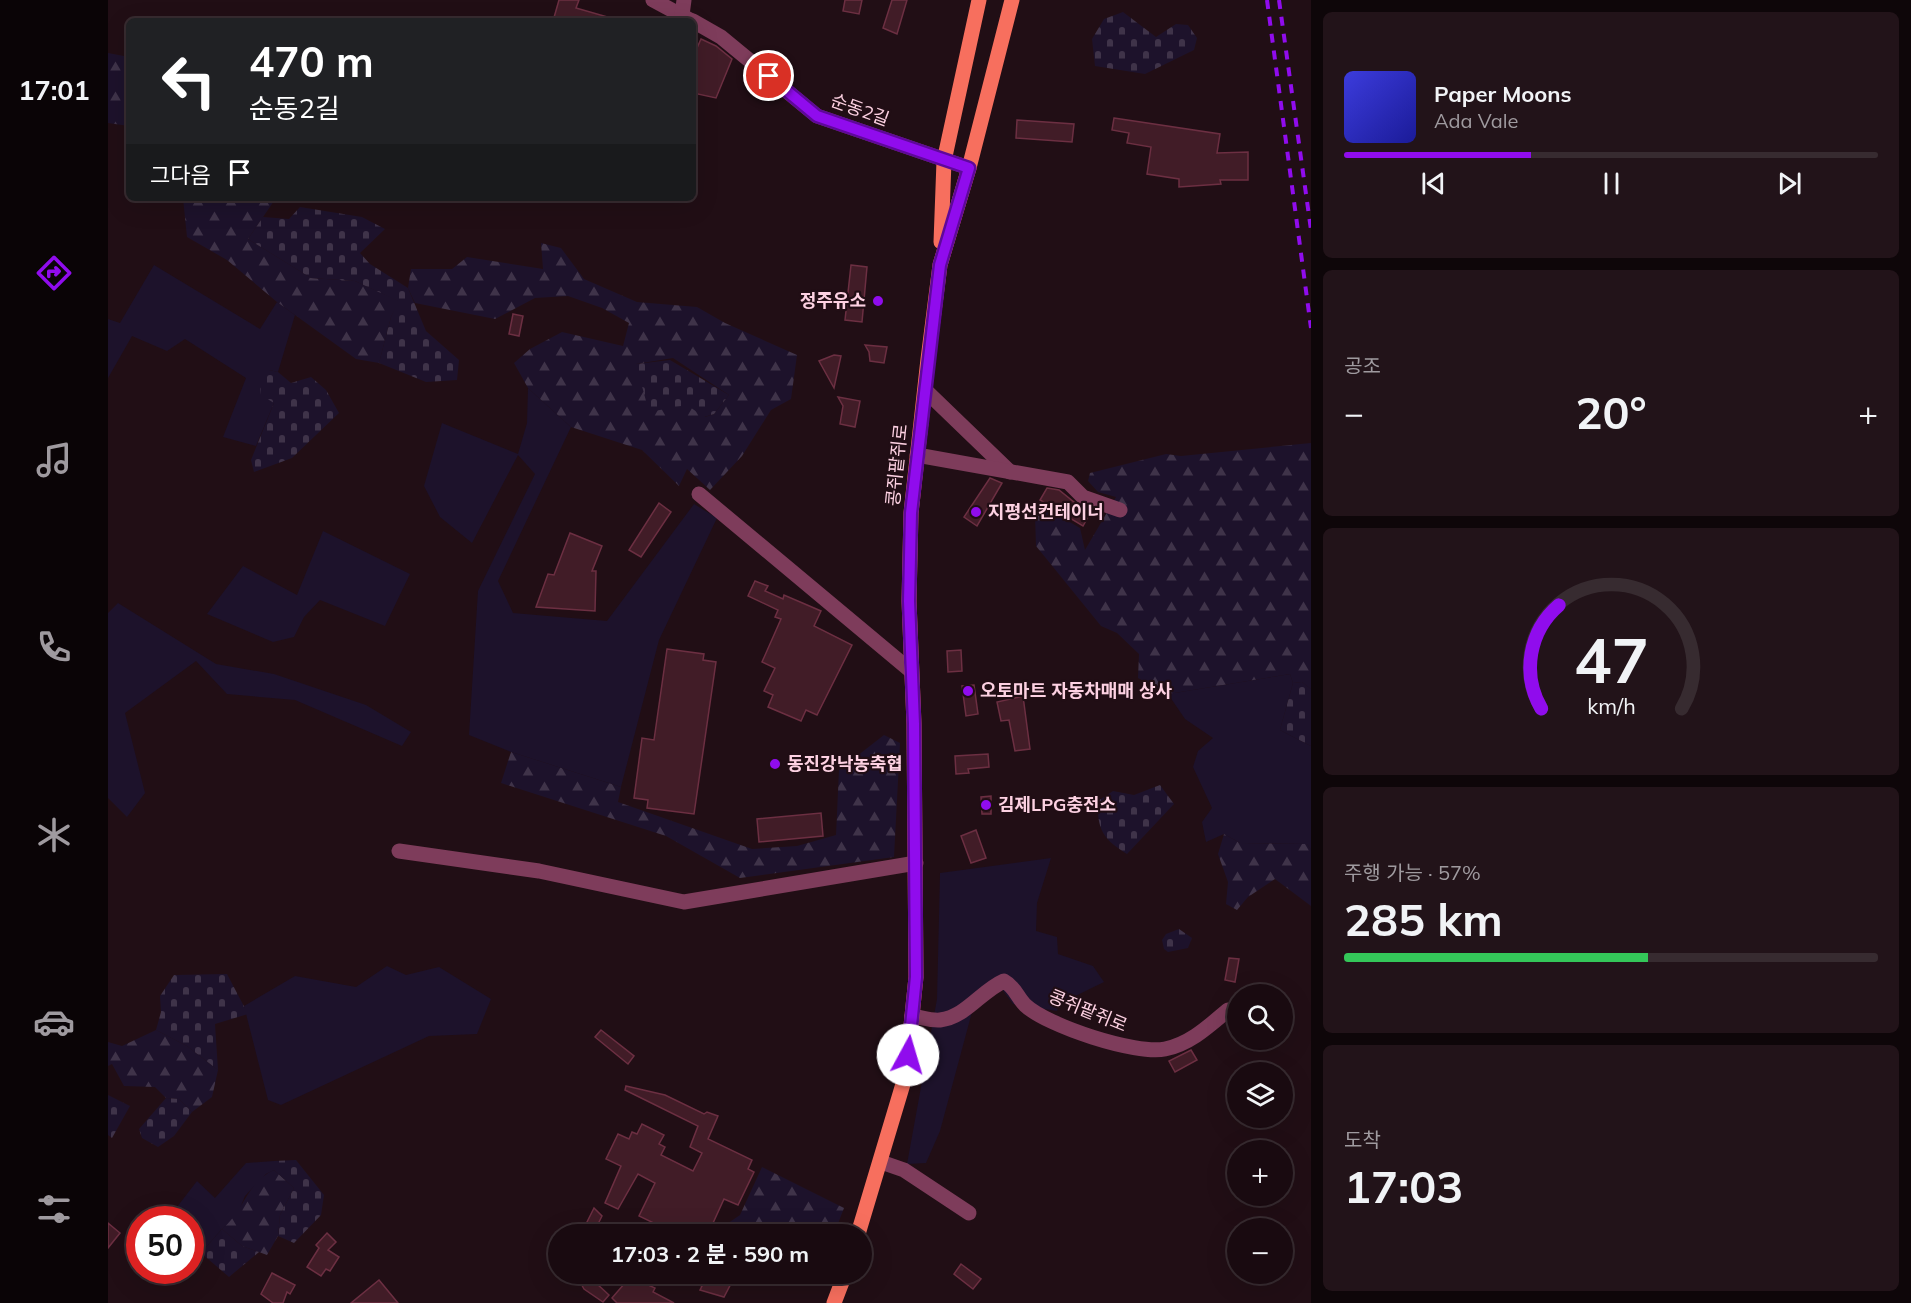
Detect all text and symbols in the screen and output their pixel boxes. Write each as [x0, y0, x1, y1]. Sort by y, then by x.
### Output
text: 470 m [249, 35, 374, 88]
icon: left [150, 42, 228, 120]
pin [743, 50, 794, 101]
icon: arrive [752, 59, 785, 92]
text: 17:01 [18, 73, 90, 107]
text: Paper Moons [1434, 80, 1572, 108]
street label: 순동2길 [828, 88, 893, 131]
text: 순동2길 [249, 91, 340, 125]
text: Ada Vale [1434, 108, 1518, 133]
icon: arrive [223, 156, 256, 189]
text: 그다음 [150, 161, 211, 189]
icon: previous [1417, 167, 1450, 200]
icon: pause [1595, 167, 1628, 200]
icon: next [1773, 167, 1806, 200]
icon: directions [33, 252, 75, 294]
place label: 정주유소 [800, 289, 866, 312]
marker: 정주유소 [871, 294, 885, 308]
text: 공조 [1344, 353, 1381, 378]
text: 20° [1575, 384, 1647, 440]
text: − [1344, 392, 1364, 433]
text: + [1858, 392, 1878, 433]
street label: 콩쥐팥쥐로 [881, 423, 912, 507]
icon: music [33, 439, 75, 481]
place label: 지평선컨테이너 [988, 500, 1104, 523]
marker: 지평선컨테이너 [969, 505, 983, 519]
text: 47 [1574, 620, 1648, 699]
icon: phone [33, 626, 75, 668]
place label: 오토마트 자동차매매 상사 [980, 679, 1172, 702]
marker: 오토마트 자동차매매 상사 [961, 684, 975, 698]
text: km/h [1587, 692, 1635, 719]
place label: 동진강낙농축협 [787, 752, 903, 775]
marker: 동진강낙농축협 [768, 757, 782, 771]
place label: 김제LPG충전소 [998, 793, 1116, 816]
marker: 김제LPG충전소 [979, 798, 993, 812]
icon: climate [33, 814, 75, 856]
text: 주행 가능 · 57% [1344, 860, 1481, 885]
text: 285 km [1344, 891, 1503, 947]
street label: 콩쥐팥쥐로 [1045, 984, 1131, 1037]
map controls [1227, 984, 1293, 1284]
button: search [1227, 984, 1293, 1050]
icon: car [33, 1001, 75, 1043]
position arrow [876, 1023, 940, 1087]
button: layers [1227, 1062, 1293, 1128]
text: 도착 [1344, 1127, 1381, 1152]
button: + [1227, 1140, 1293, 1206]
text: 17:03 [1344, 1158, 1463, 1214]
icon: filters [33, 1188, 75, 1230]
speed limit sign: 50 [126, 1206, 204, 1284]
button: − [1227, 1218, 1293, 1284]
text: 17:03 · 2 분 · 590 m [611, 1240, 809, 1268]

